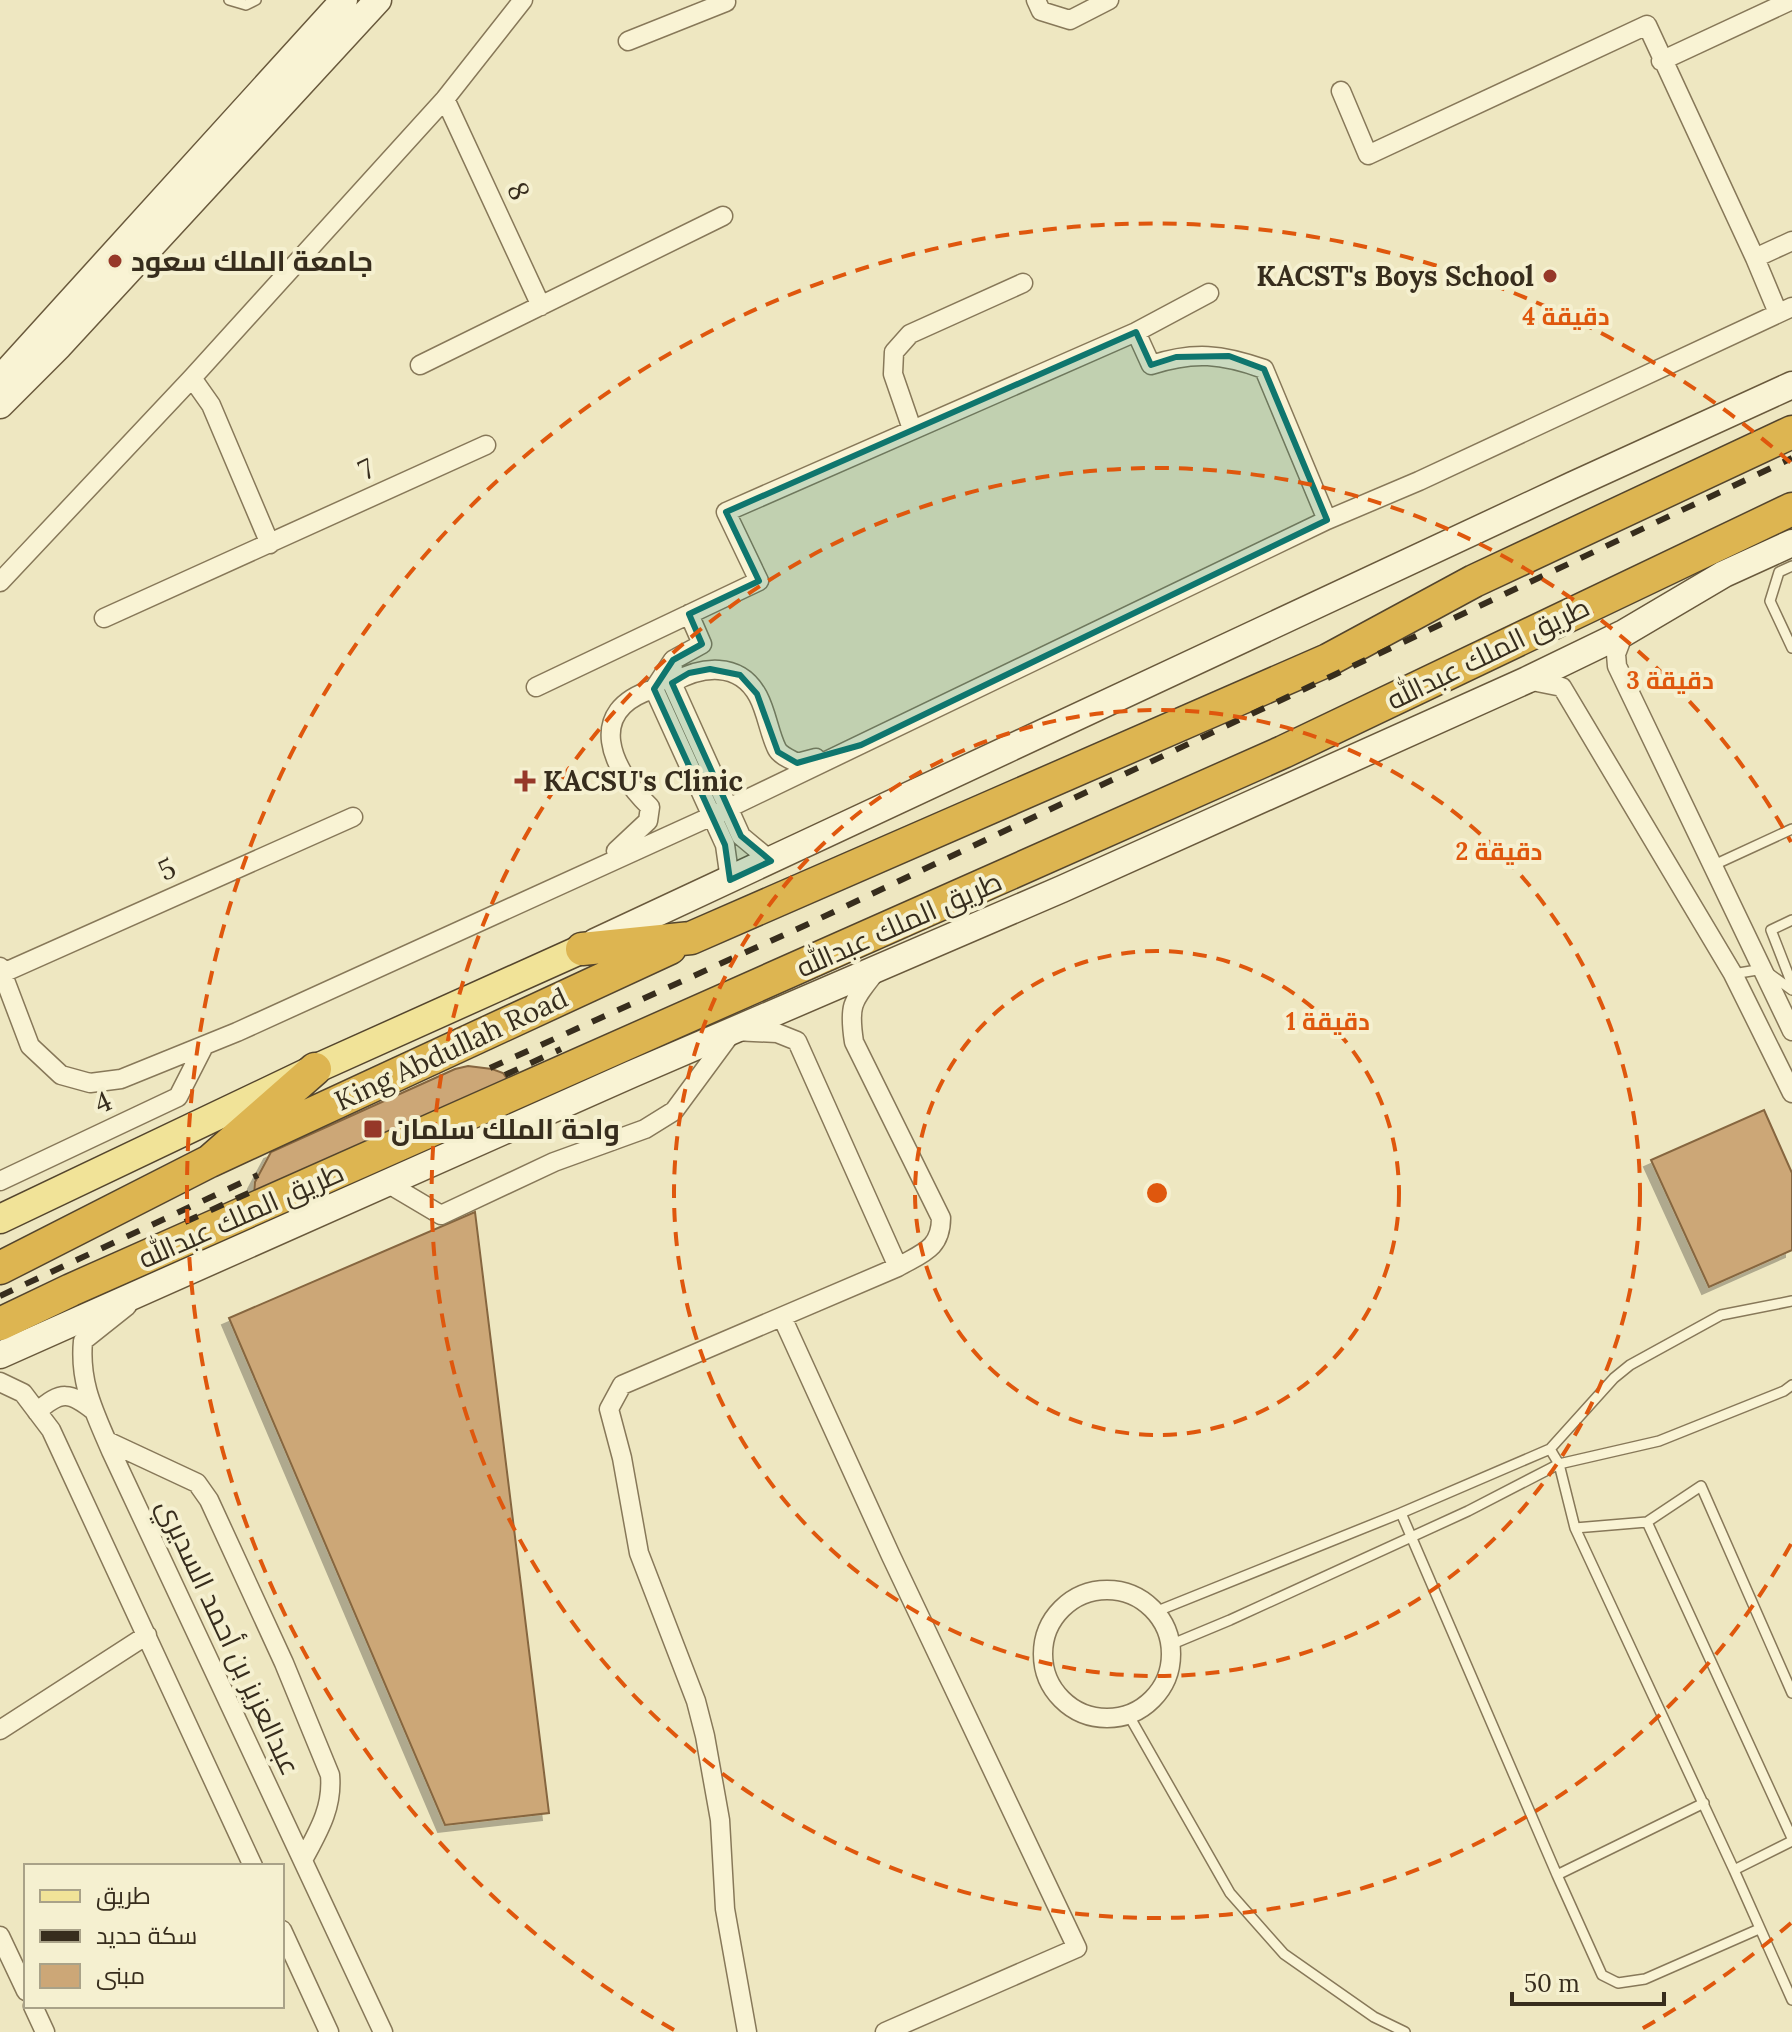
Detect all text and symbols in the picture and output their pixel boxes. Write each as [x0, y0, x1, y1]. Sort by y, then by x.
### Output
street label: 8 [499, 176, 539, 206]
place label: جامعة الملك سعود [131, 243, 373, 279]
marker: جامعة الملك سعود [106, 252, 124, 270]
place label: KACST's Boys School [1256, 258, 1534, 294]
marker: KACST's Boys School [1541, 267, 1559, 285]
text: 4 دقيقة [1522, 301, 1610, 332]
street label: 7 [353, 450, 380, 488]
street label: طريق الملك عبدالله [1381, 588, 1595, 718]
text: 3 دقيقة [1626, 665, 1714, 696]
place label: KACSU's Clinic [543, 763, 743, 799]
marker: KACSU's Clinic [514, 770, 536, 792]
text: 2 دقيقة [1456, 836, 1542, 867]
street label: 5 [153, 849, 181, 889]
street label: طريق الملك عبدالله [791, 863, 1007, 985]
street label: King Abdullah Road [329, 979, 573, 1119]
text: 1 دقيقة [1286, 1006, 1370, 1037]
street label: 4 [89, 1082, 117, 1122]
place label: واحة الملك سلمان [391, 1111, 620, 1147]
marker: واحة الملك سلمان [362, 1118, 384, 1140]
street label: طريق الملك عبدالله [133, 1154, 349, 1276]
centre of rings [1143, 1179, 1171, 1207]
street label: عبدالعزيز بن أحمد السديري [146, 1493, 309, 1783]
legend [24, 1864, 284, 2008]
text: طريق [96, 1880, 151, 1911]
text: سكة حديد [96, 1920, 197, 1951]
scale bar [1512, 1956, 1664, 2006]
text: مبنى [96, 1960, 145, 1991]
text: 50 m [1524, 1968, 1580, 1999]

